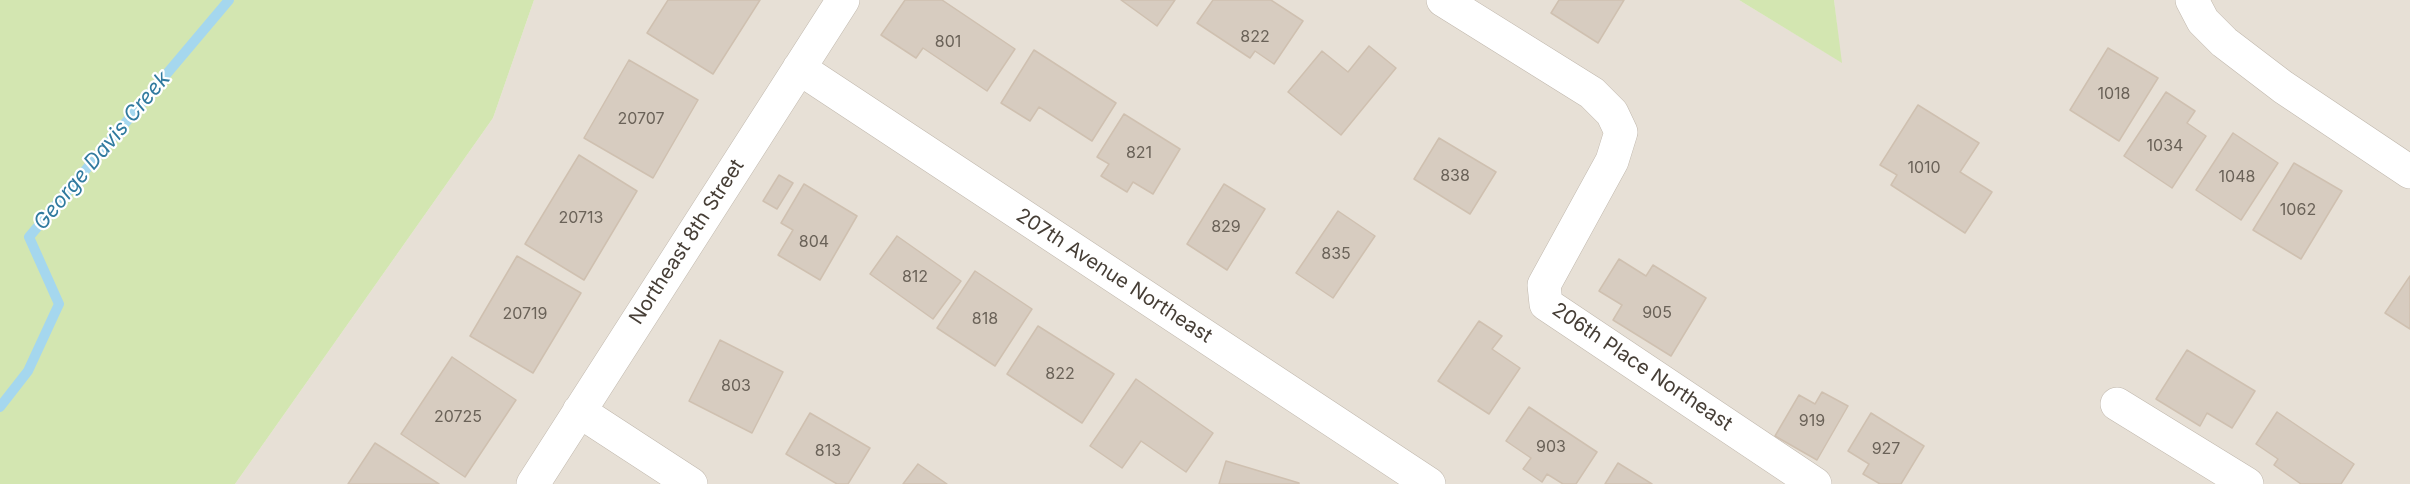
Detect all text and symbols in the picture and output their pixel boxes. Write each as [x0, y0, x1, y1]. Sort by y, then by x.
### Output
house number: 822 [1240, 27, 1270, 47]
house number: 801 [935, 32, 961, 52]
water label: George Davis Creek [28, 67, 176, 235]
house number: 1018 [2097, 84, 2131, 104]
house number: 20707 [617, 109, 665, 129]
house number: 1034 [2147, 136, 2183, 156]
house number: 821 [1126, 143, 1152, 163]
street label: Northeast 8th Street [625, 155, 749, 329]
house number: 1010 [1907, 158, 1941, 178]
house number: 838 [1440, 166, 1470, 186]
house number: 1048 [2219, 167, 2255, 187]
house number: 1062 [2280, 200, 2316, 220]
street label: 207th Avenue Northeast [1011, 204, 1217, 348]
house number: 20713 [559, 208, 603, 228]
house number: 829 [1211, 217, 1241, 237]
house number: 804 [799, 232, 829, 252]
house number: 835 [1321, 244, 1351, 264]
house number: 812 [902, 267, 928, 287]
street label: 206th Place Northeast [1547, 298, 1737, 436]
house number: 905 [1642, 303, 1672, 323]
house number: 20719 [502, 304, 548, 324]
house number: 818 [972, 309, 998, 329]
house number: 822 [1045, 364, 1075, 384]
house number: 803 [721, 376, 751, 396]
house number: 20725 [434, 407, 482, 427]
house number: 919 [1799, 411, 1825, 431]
house number: 903 [1536, 437, 1566, 457]
house number: 927 [1872, 439, 1900, 459]
house number: 813 [815, 441, 841, 461]

